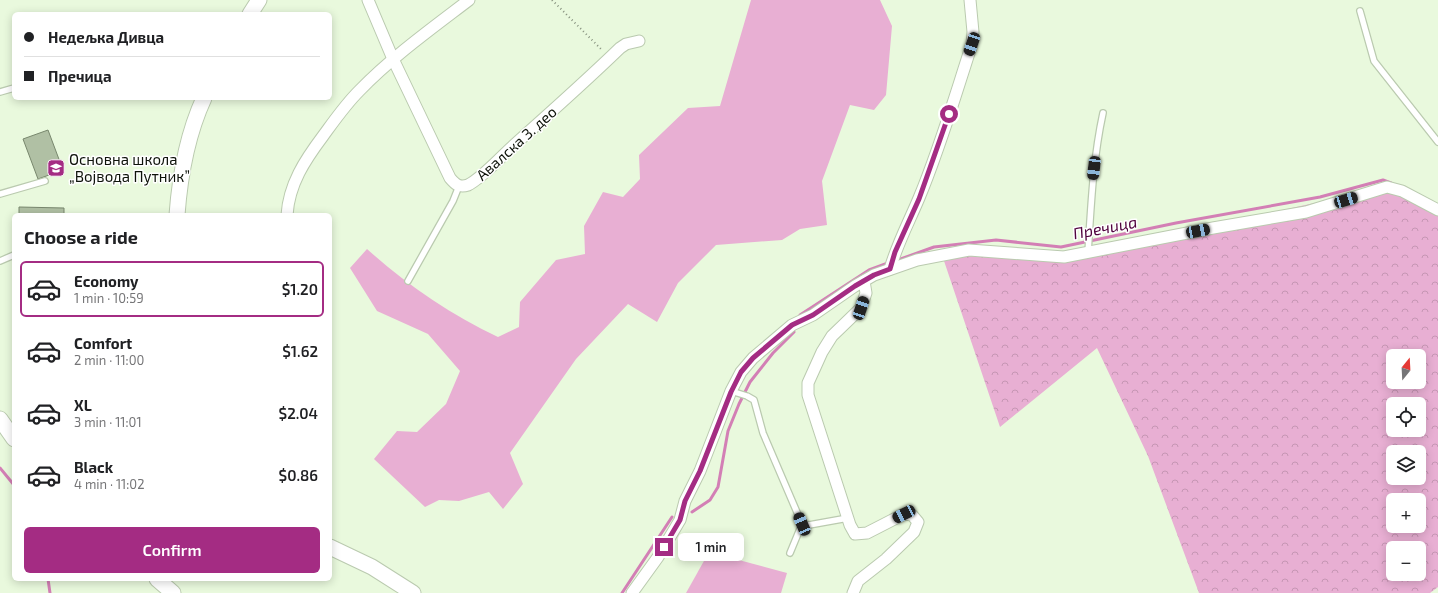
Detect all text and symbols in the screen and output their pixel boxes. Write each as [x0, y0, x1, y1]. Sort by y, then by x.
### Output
text: Недељка Дивца [48, 28, 164, 46]
car [962, 31, 982, 57]
text: Пречица [48, 67, 112, 85]
street label: Авалска 3. део [472, 102, 560, 184]
route start [940, 105, 958, 123]
place label: Основна школа „Војвода Путник” [69, 150, 190, 186]
car [1087, 155, 1101, 181]
school or university icon: Основна школа „Војвода Путник” [46, 158, 66, 178]
car [1333, 191, 1359, 209]
water label: Пречица [1071, 211, 1139, 243]
car [1185, 223, 1211, 239]
text: Choose a ride [24, 226, 138, 248]
icon: car [26, 271, 62, 307]
text: Economy [74, 272, 139, 290]
text: $1.20 [282, 280, 318, 298]
text: 1 min · 10:59 [74, 290, 144, 306]
car [852, 295, 870, 321]
icon: car [26, 333, 62, 369]
text: Comfort [74, 334, 132, 352]
text: $1.62 [282, 342, 318, 360]
north arrow [1386, 349, 1426, 389]
map controls [1386, 349, 1426, 581]
text: 2 min · 11:00 [74, 352, 144, 368]
icon: car [26, 395, 62, 431]
text: XL [74, 396, 92, 414]
button: locate [1386, 397, 1426, 437]
text: $2.04 [279, 404, 318, 422]
text: 3 min · 11:01 [74, 414, 142, 430]
button: layers [1386, 445, 1426, 485]
icon: car [26, 457, 62, 493]
text: Black [74, 458, 113, 476]
text: $0.86 [279, 466, 318, 484]
text: 4 min · 11:02 [74, 476, 145, 492]
button: + [1386, 493, 1426, 533]
car [891, 503, 917, 525]
car [792, 511, 812, 537]
button: Confirm [24, 527, 320, 573]
callout: 1 min [678, 533, 744, 561]
route end [655, 538, 673, 556]
text: 1 min [696, 539, 726, 555]
button: − [1386, 541, 1426, 581]

